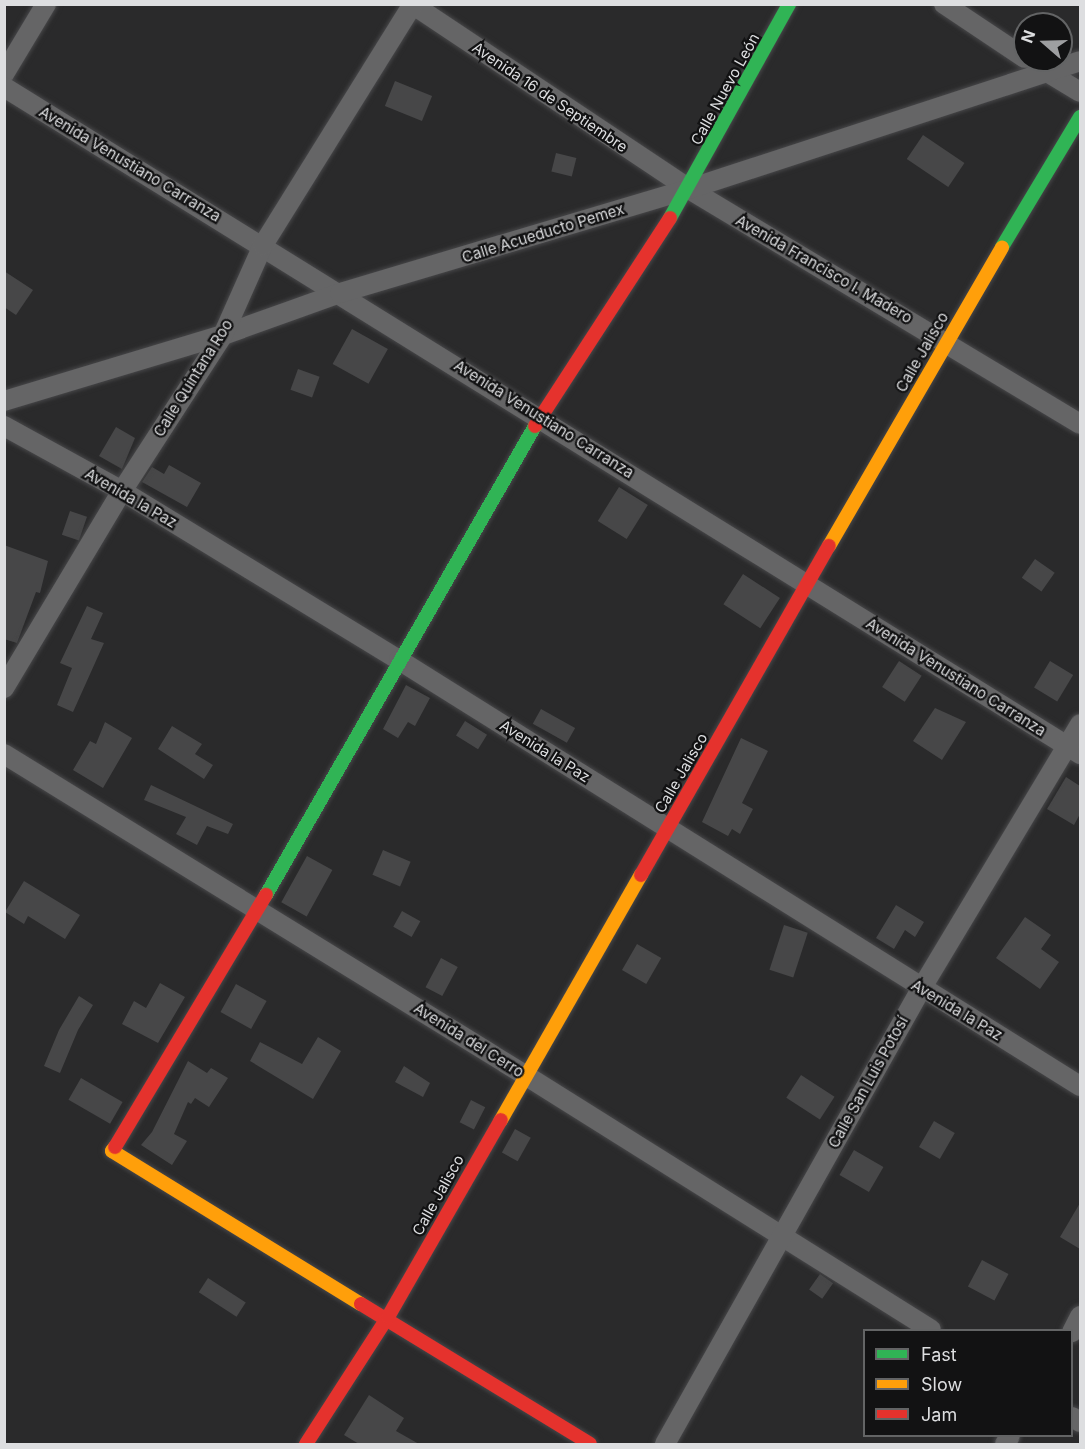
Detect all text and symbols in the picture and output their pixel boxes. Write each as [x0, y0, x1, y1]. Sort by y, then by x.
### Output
north arrow [1013, 12, 1073, 72]
text: N [1016, 27, 1039, 46]
street label: Calle Nuevo León [687, 30, 763, 148]
street label: Avenida 16 de Septiembre [469, 38, 631, 156]
street label: Avenida Venustiano Carranza [36, 103, 224, 225]
street label: Calle Acueducto Pemex [460, 200, 626, 266]
street label: Avenida Francisco I. Madero [733, 211, 915, 327]
street label: Calle Jalisco [892, 309, 952, 395]
street label: Calle Quintana Roo [150, 316, 236, 440]
street label: Avenida Venustiano Carranza [451, 356, 637, 482]
street label: Avenida la Paz [82, 464, 180, 532]
street label: Avenida Venustiano Carranza [863, 614, 1049, 740]
street label: Avenida la Paz [497, 716, 593, 786]
street label: Calle Jalisco [651, 730, 711, 816]
street label: Avenida la Paz [908, 976, 1006, 1044]
street label: Avenida del Cerro [411, 999, 527, 1081]
street label: Calle San Luis Potosí [824, 1013, 912, 1151]
street label: Calle Jalisco [408, 1152, 468, 1238]
legend [863, 1329, 1073, 1437]
text: Fast [921, 1344, 957, 1365]
text: Slow [921, 1374, 962, 1395]
text: Jam [921, 1404, 957, 1425]

